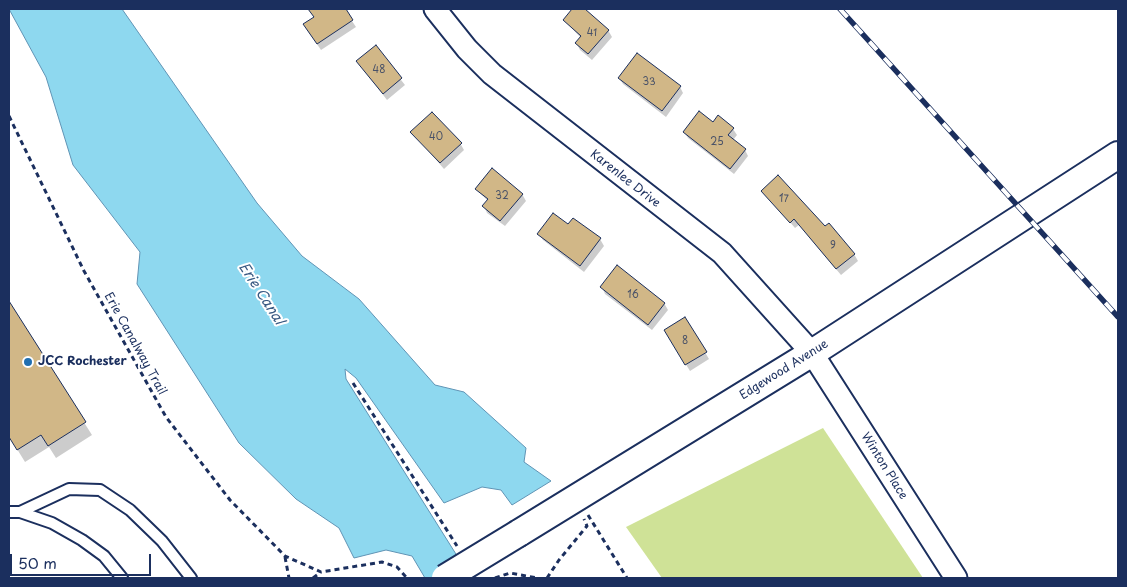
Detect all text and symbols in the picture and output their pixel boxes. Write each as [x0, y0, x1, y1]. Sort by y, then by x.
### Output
house number: 41 [587, 27, 597, 39]
house number: 48 [373, 64, 385, 76]
house number: 33 [642, 76, 656, 88]
house number: 40 [429, 131, 443, 143]
house number: 25 [710, 136, 724, 148]
street label: Karenlee Drive [587, 147, 663, 211]
house number: 32 [495, 190, 509, 202]
house number: 17 [779, 193, 789, 205]
house number: 9 [830, 240, 836, 252]
water label: Erie Canal [235, 260, 287, 328]
house number: 16 [627, 289, 639, 301]
street label: Erie Canalway Trail [101, 290, 169, 398]
house number: 8 [682, 335, 688, 347]
street label: Edgewood Avenue [737, 337, 831, 403]
place label: JCC Rochester [38, 355, 127, 369]
marker: JCC Rochester [22, 356, 34, 368]
street label: Winton Place [858, 430, 910, 502]
scale bar [12, 544, 154, 576]
text: 50 m [18, 551, 57, 574]

